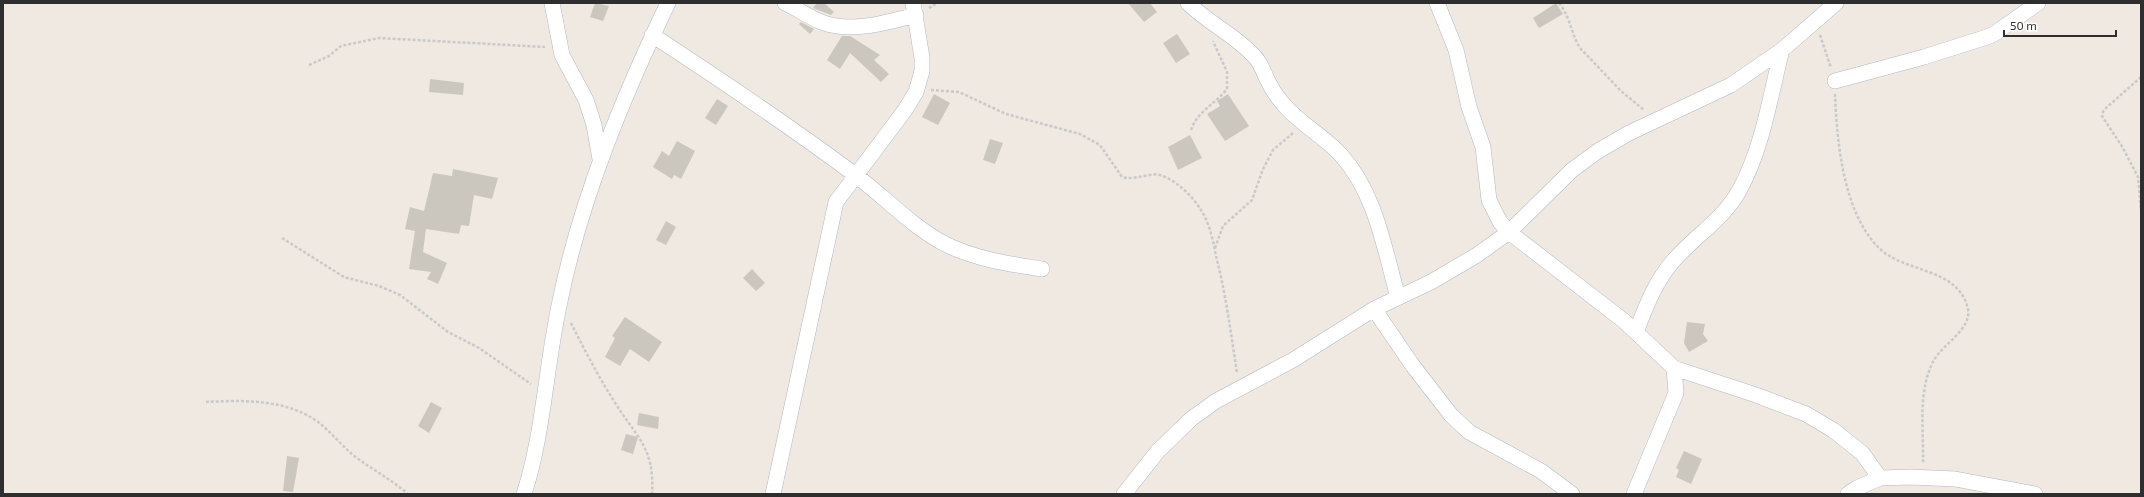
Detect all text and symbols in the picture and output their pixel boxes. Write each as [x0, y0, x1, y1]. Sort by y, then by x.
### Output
scale bar [2004, 12, 2116, 38]
text: 50 m [2010, 18, 2037, 32]

